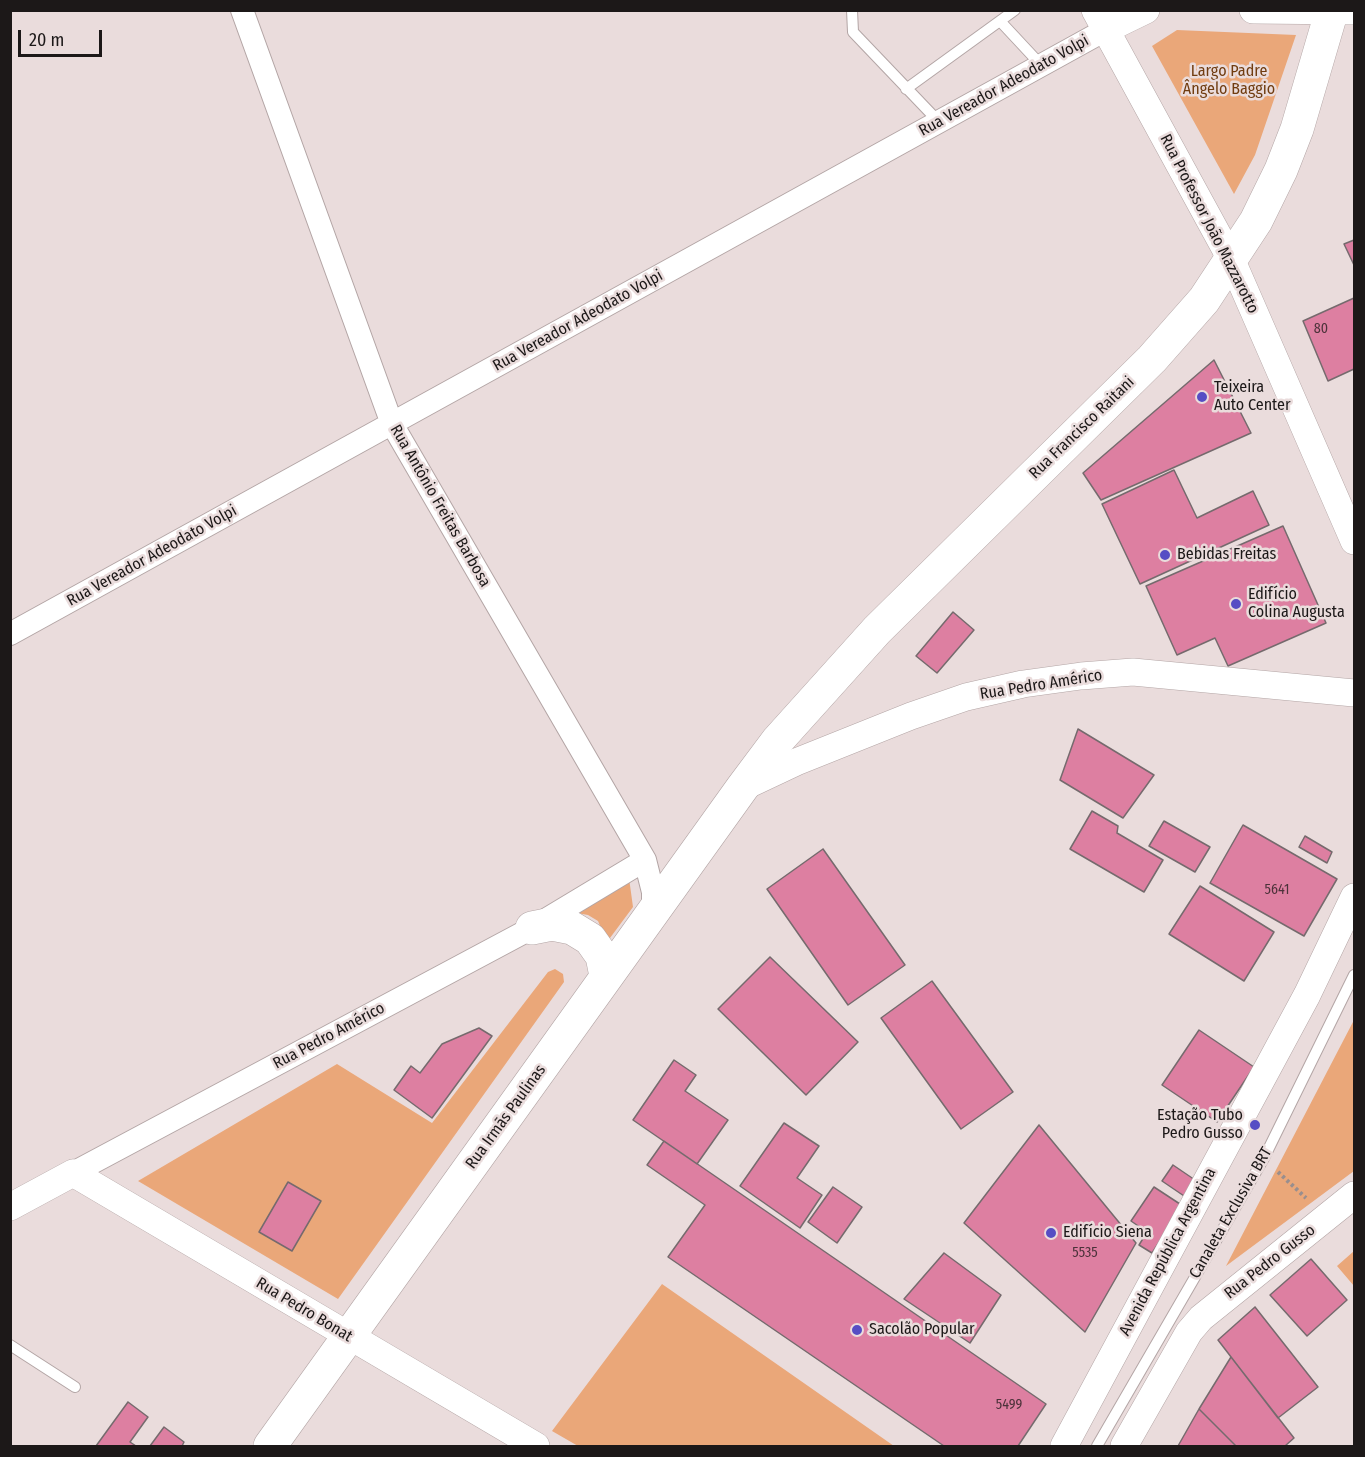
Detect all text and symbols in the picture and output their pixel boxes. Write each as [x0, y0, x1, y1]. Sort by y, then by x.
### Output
scale bar [21, 18, 105, 56]
text: 20 m [29, 29, 64, 51]
street label: Rua Vereador Adeodato Volpi [916, 31, 1092, 141]
park label: Largo Padre Ângelo Baggio [1183, 62, 1275, 100]
street label: Rua Professor João Mazzarotto [1155, 131, 1263, 317]
street label: Rua Vereador Adeodato Volpi [490, 266, 666, 376]
house number: 80 [1314, 321, 1328, 337]
street label: Rua Francisco Raitani [1025, 373, 1139, 483]
place label: Teixeira Auto Center [1214, 378, 1291, 416]
marker: Teixeira Auto Center [1195, 390, 1209, 404]
street label: Rua Antônio Freitas Barbosa [386, 421, 494, 591]
street label: Rua Vereador Adeodato Volpi [64, 501, 240, 611]
place label: Bebidas Freitas [1177, 545, 1276, 565]
marker: Bebidas Freitas [1158, 548, 1172, 562]
place label: Edifício Colina Augusta [1248, 585, 1345, 623]
marker: Edifício Colina Augusta [1229, 597, 1243, 611]
street label: Rua Pedro Américo [978, 666, 1104, 704]
house number: 5641 [1265, 882, 1289, 898]
street label: Rua Pedro Américo [270, 999, 388, 1073]
street label: Rua Irmãs Paulinas [462, 1061, 550, 1173]
place label: Estação Tubo Pedro Gusso [1157, 1106, 1243, 1144]
marker: Estação Tubo Pedro Gusso [1248, 1118, 1262, 1132]
street label: Canaleta Exclusiva BRT [1186, 1144, 1276, 1282]
street label: Avenida República Argentina [1116, 1165, 1220, 1339]
street label: Rua Pedro Gusso [1221, 1221, 1319, 1303]
place label: Edifício Siena [1063, 1223, 1152, 1243]
marker: Edifício Siena [1044, 1226, 1058, 1240]
house number: 5535 [1072, 1245, 1098, 1261]
street label: Rua Pedro Bonat [252, 1274, 356, 1346]
place label: Sacolão Popular [869, 1320, 975, 1340]
marker: Sacolão Popular [850, 1323, 864, 1337]
house number: 5499 [996, 1397, 1022, 1413]

